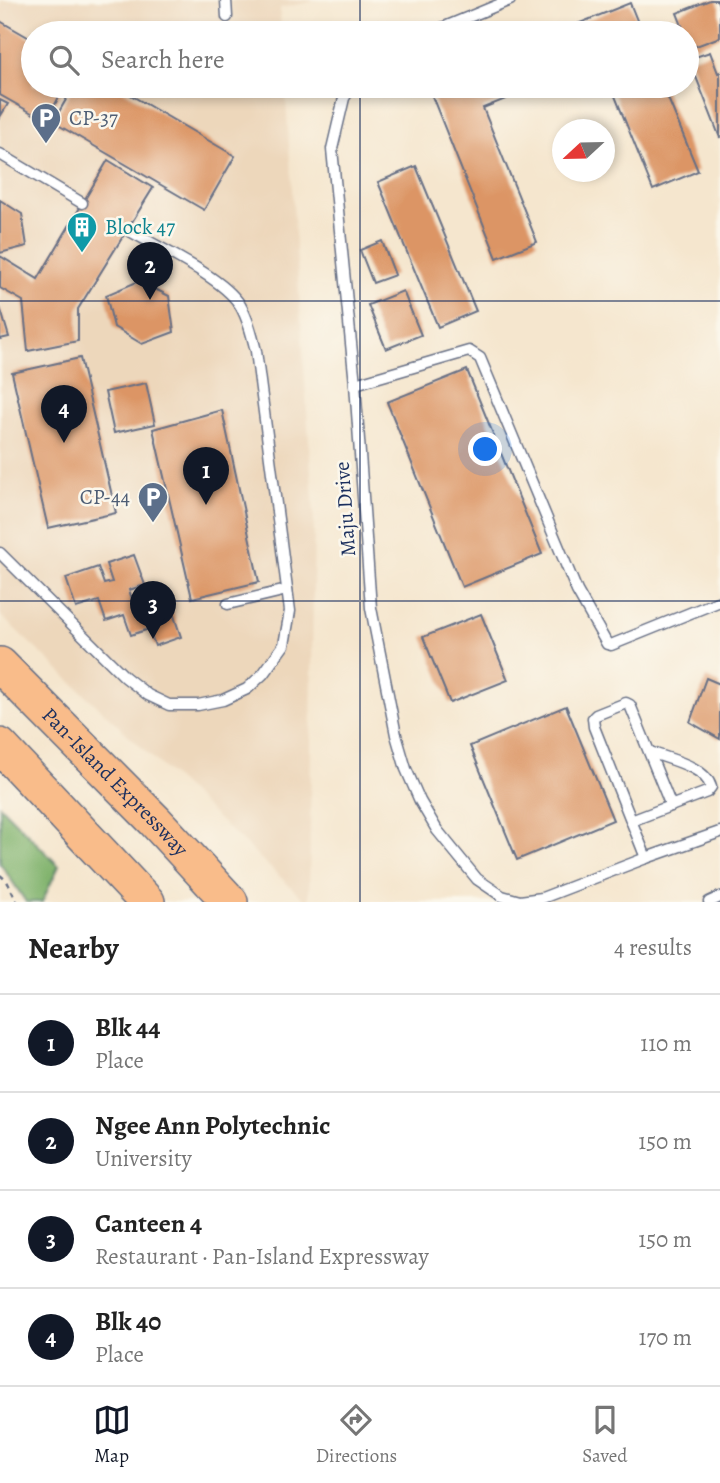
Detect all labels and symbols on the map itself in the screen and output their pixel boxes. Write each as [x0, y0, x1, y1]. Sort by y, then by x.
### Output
parking icon: CP-37 [29, 101, 63, 145]
place label: CP-37 [69, 104, 118, 132]
north arrow [552, 119, 615, 182]
building icon: Block 47 [65, 210, 99, 254]
place label: Block 47 [105, 213, 175, 241]
pin: 2 [127, 242, 173, 300]
pin: 4 [41, 385, 87, 443]
your location [468, 432, 502, 466]
pin: 1 [183, 447, 229, 505]
street label: Maju Drive [328, 460, 362, 558]
parking icon: CP-44 [136, 480, 170, 524]
place label: CP-44 [80, 483, 130, 511]
pin: 3 [130, 581, 176, 639]
street label: Pan-Island Expressway [36, 701, 195, 863]

